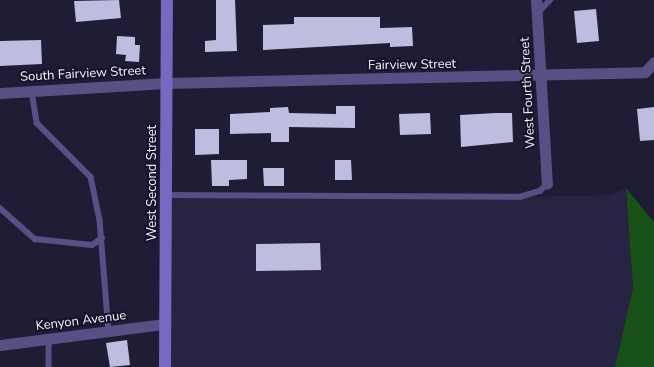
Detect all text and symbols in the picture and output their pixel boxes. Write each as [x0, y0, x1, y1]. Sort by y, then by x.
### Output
street label: West Fourth Street [517, 37, 539, 149]
street label: Fairview Street [368, 56, 456, 74]
street label: South Fairview Street [20, 63, 146, 85]
street label: West Second Street [144, 125, 160, 241]
street label: Kenyon Avenue [35, 308, 127, 334]

